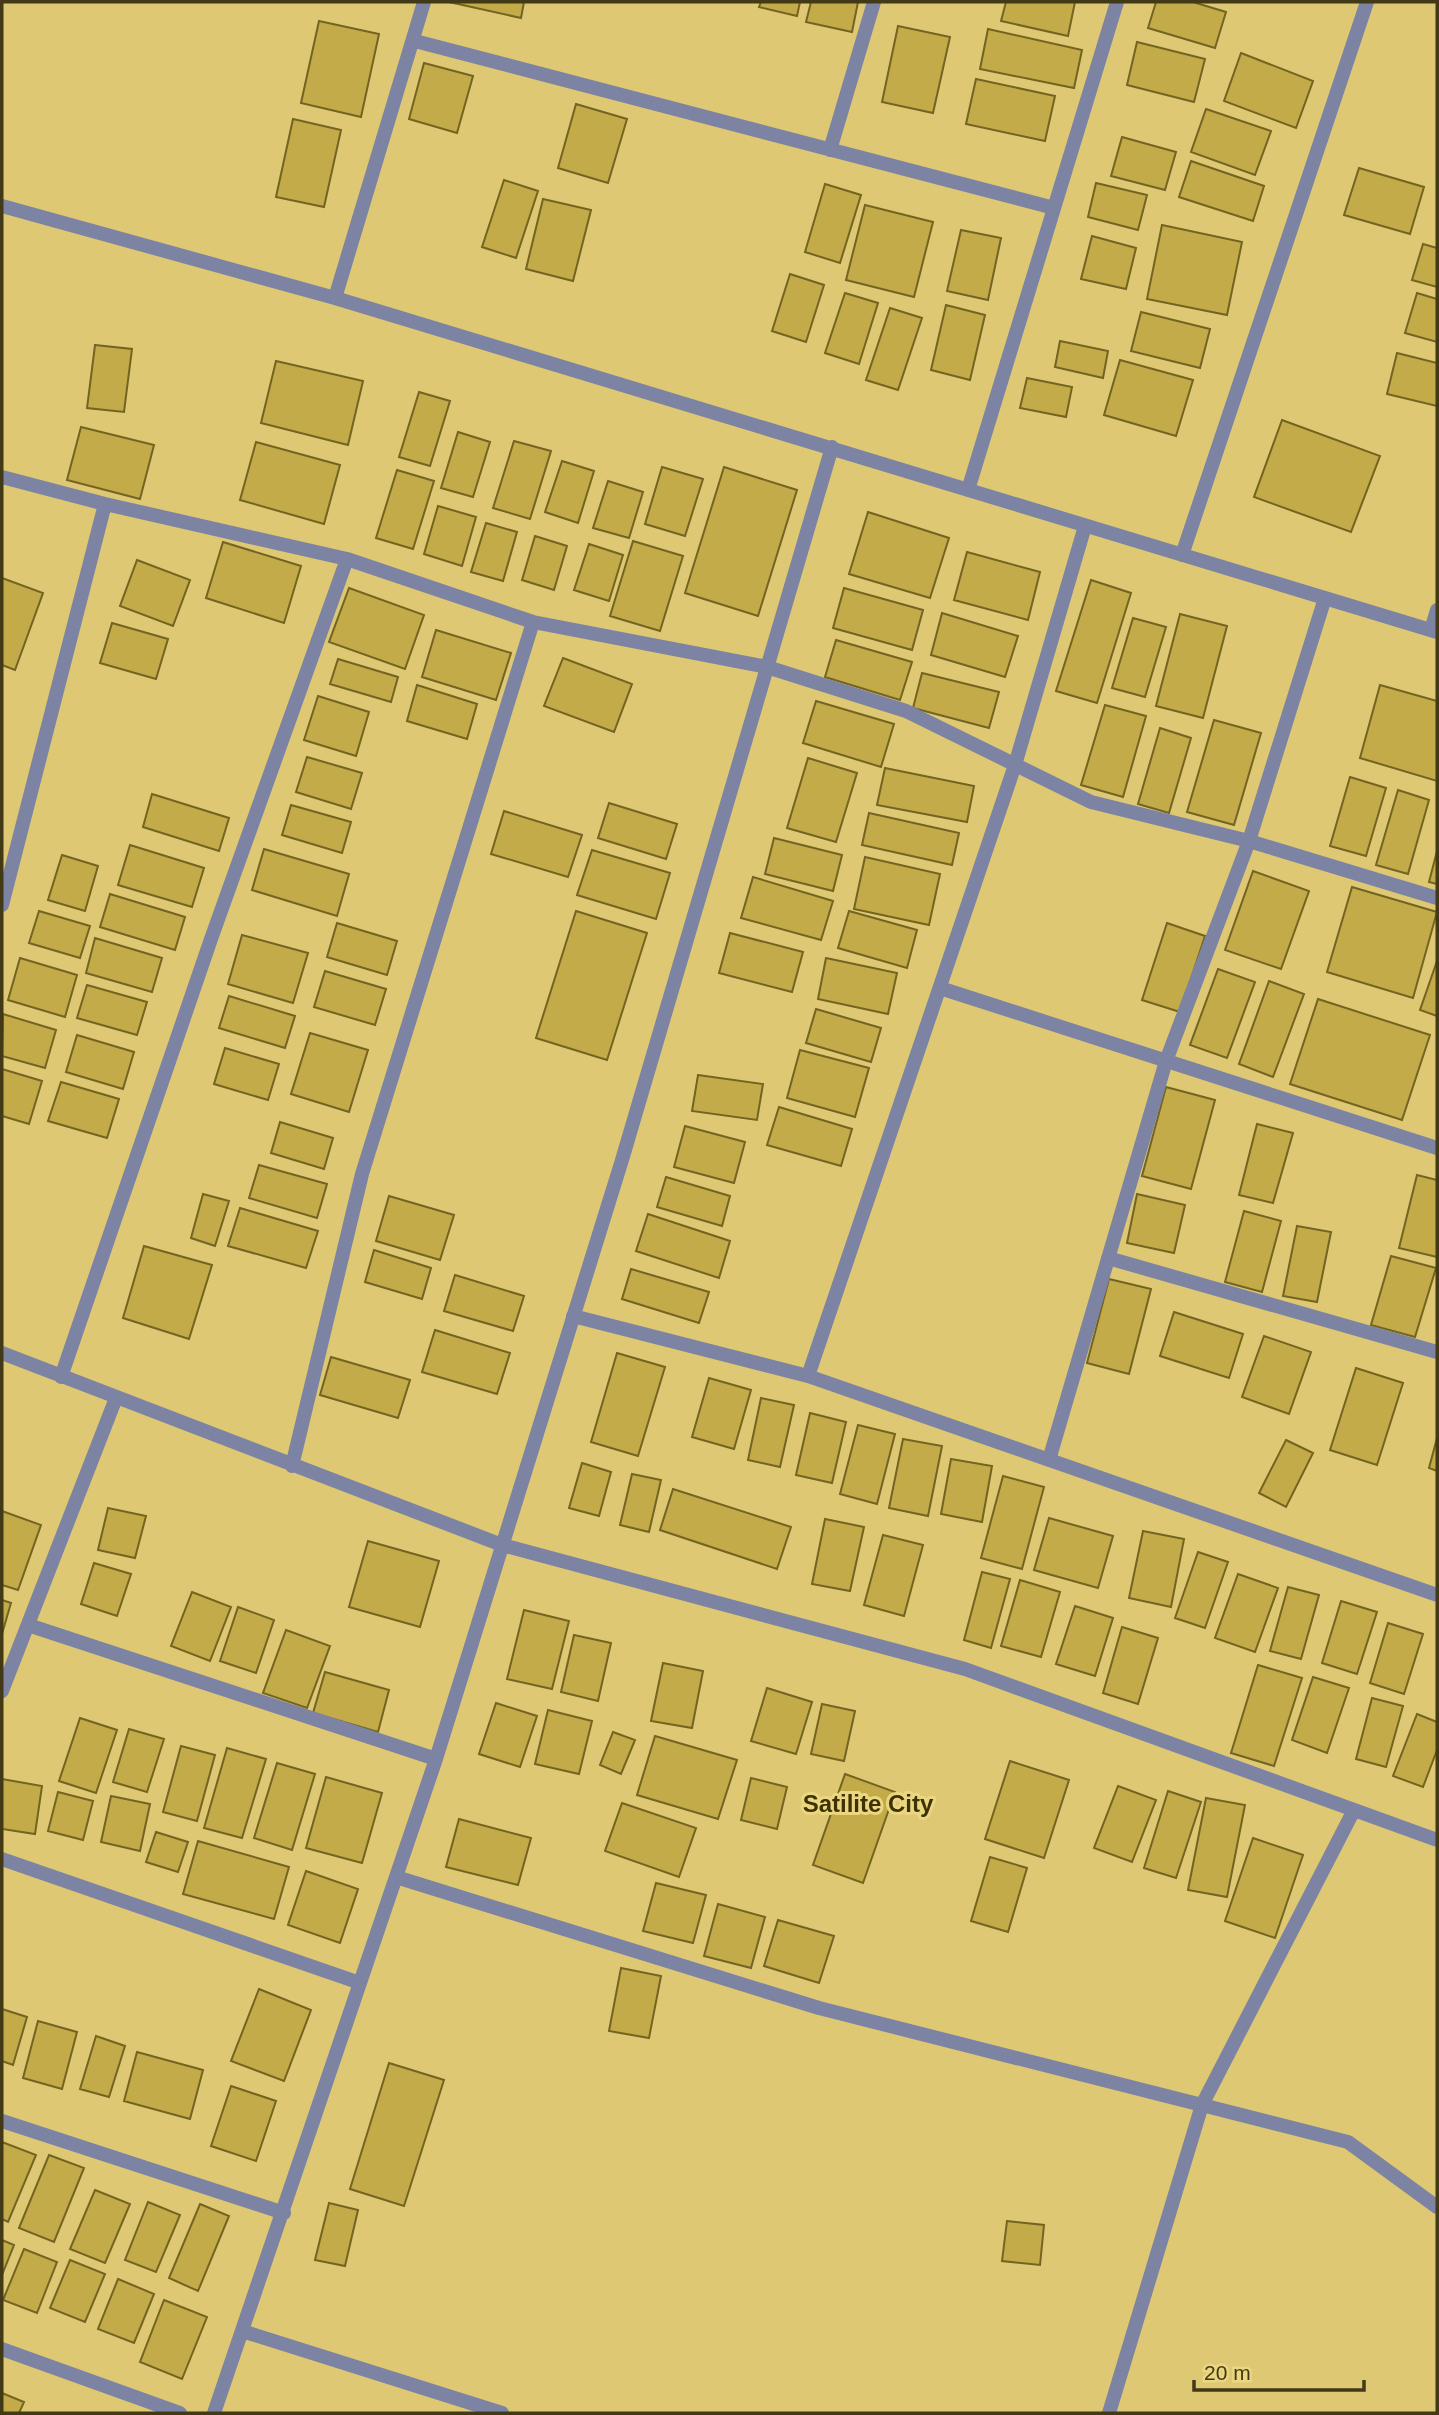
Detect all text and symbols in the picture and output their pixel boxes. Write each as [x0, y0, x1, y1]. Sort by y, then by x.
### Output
district label: Satilite City [803, 1790, 934, 1817]
scale bar [1194, 2348, 1364, 2392]
text: 20 m [1204, 2361, 1251, 2384]

